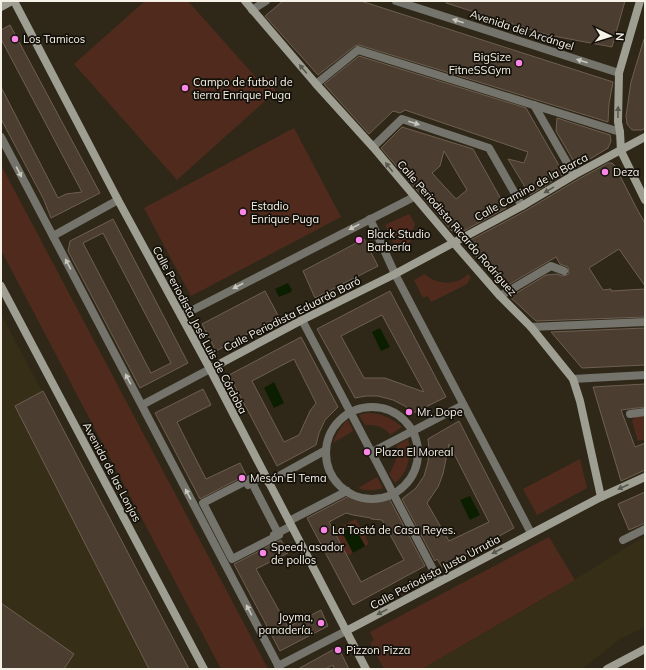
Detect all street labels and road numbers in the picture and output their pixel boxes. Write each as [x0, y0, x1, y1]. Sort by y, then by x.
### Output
street label: Avenida del Arcángel [468, 7, 576, 53]
street label: Calle Camino de la Barca [472, 150, 590, 224]
street label: Calle Periodista Ricardo Rodríguez [394, 157, 520, 299]
street label: Calle Periodista José Luis de Córdoba [150, 244, 250, 416]
street label: Calle Periodista Eduardo Baró [221, 273, 363, 355]
street label: Avenida de las Lonjas [80, 420, 144, 524]
street label: Calle Periodista Justo Urrutia [367, 532, 503, 612]

